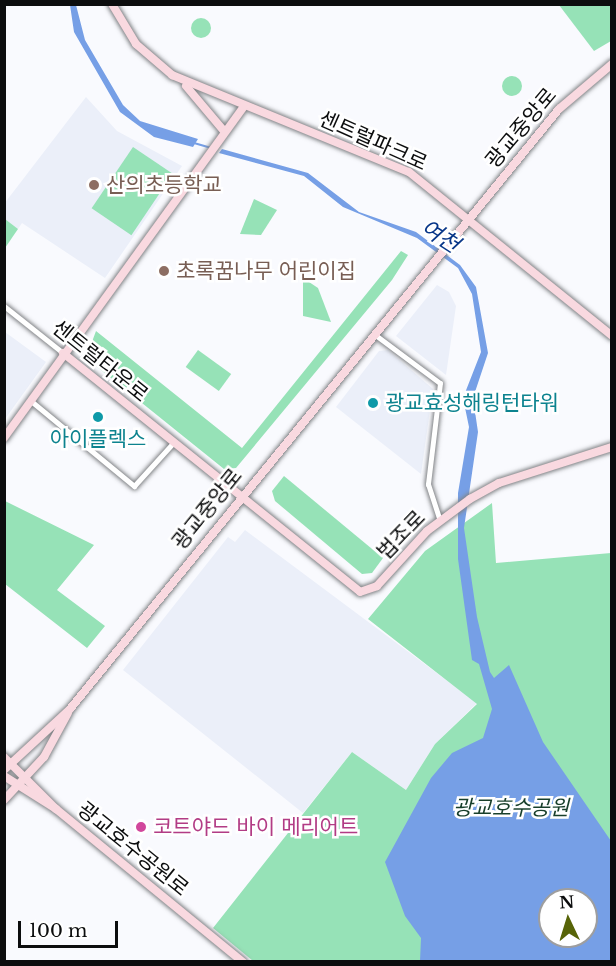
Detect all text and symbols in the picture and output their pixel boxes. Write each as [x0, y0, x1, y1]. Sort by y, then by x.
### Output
street label: 광교중앙로 [480, 83, 562, 173]
street label: 센트럴파크로 [315, 106, 431, 176]
place label: 산의초등학교 [106, 172, 222, 198]
marker: 산의초등학교 [87, 178, 101, 192]
water label: 여천 [416, 214, 464, 258]
place label: 초록꿈나무 어린이집 [176, 258, 356, 284]
marker: 초록꿈나무 어린이집 [157, 264, 171, 278]
street label: 센트럴타운로 [47, 315, 153, 407]
place label: 광교효성해링턴타워 [385, 390, 559, 416]
marker: 광교효성해링턴타워 [366, 396, 380, 410]
marker: 아이플렉스 [91, 410, 105, 424]
place label: 아이플렉스 [50, 426, 146, 452]
street label: 광교중앙로 [167, 464, 247, 554]
street label: 법조로 [372, 505, 430, 565]
park label: 광교호수공원 [453, 795, 569, 821]
street label: 광교호수공원로 [73, 797, 193, 901]
place label: 코트야드 바이 메리어트 [153, 814, 358, 840]
marker: 코트야드 바이 메리어트 [134, 820, 148, 834]
north arrow [538, 888, 598, 948]
text: N [559, 892, 575, 913]
scale bar [21, 909, 122, 947]
text: 100 m [29, 920, 87, 942]

